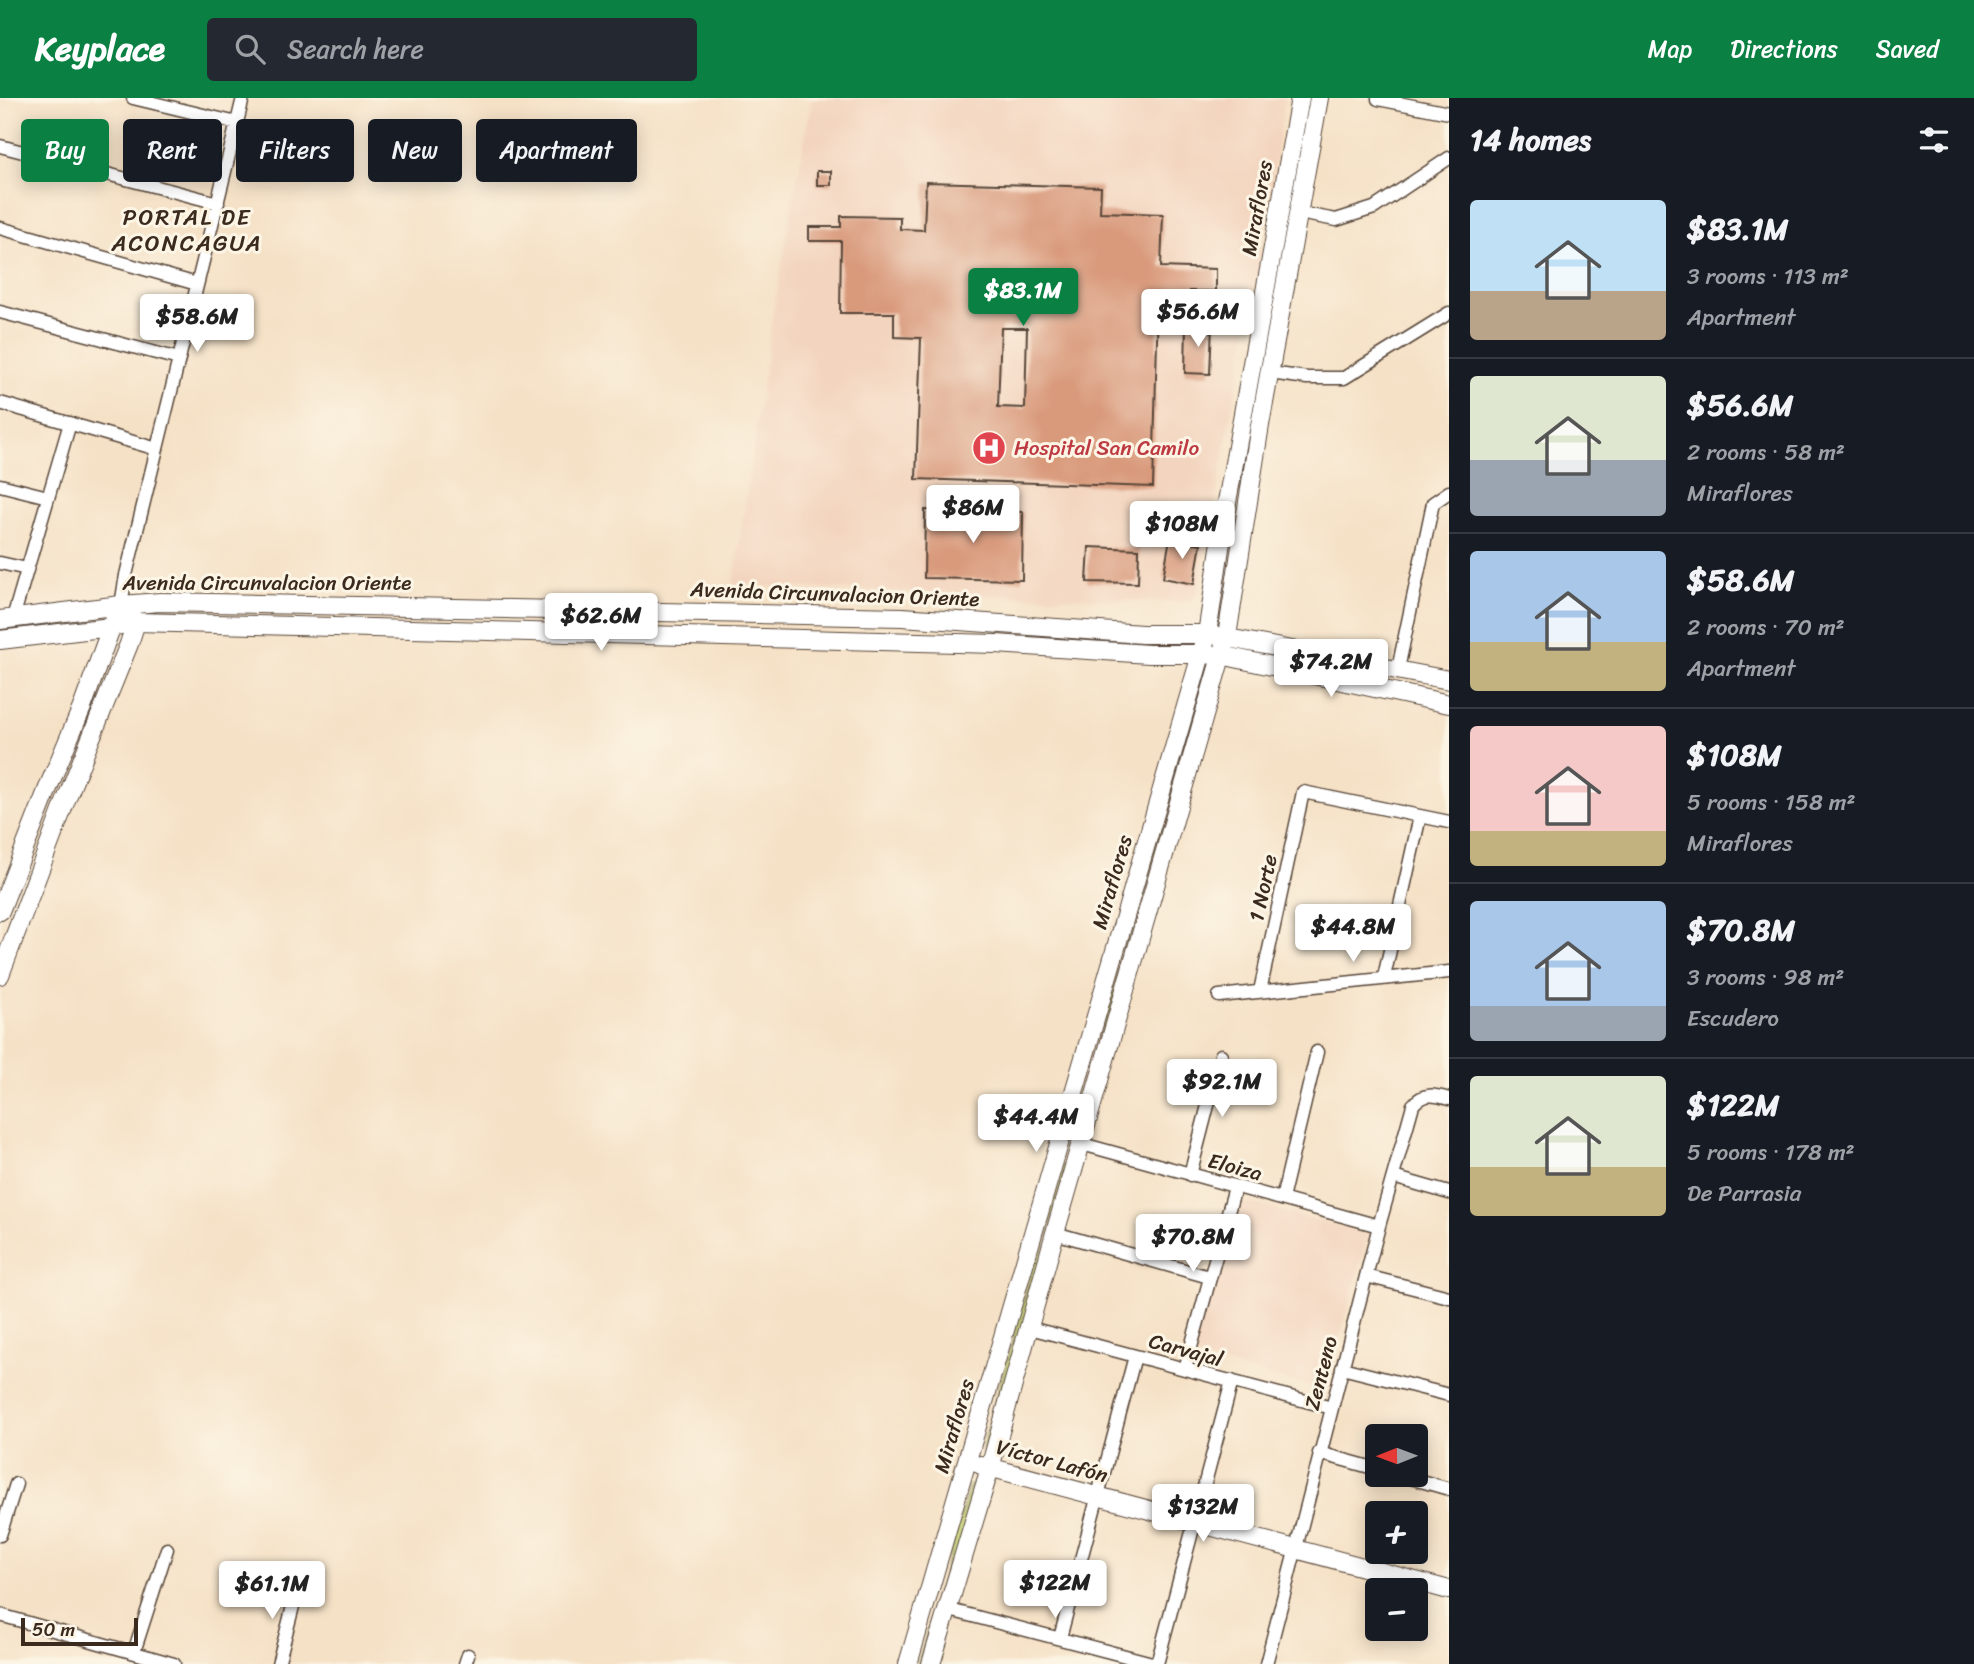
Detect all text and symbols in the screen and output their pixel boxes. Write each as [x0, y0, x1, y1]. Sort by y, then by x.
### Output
search box [207, 18, 697, 81]
text: Keyplace [35, 20, 165, 78]
text: Search here [287, 26, 424, 72]
text: Map [1648, 28, 1692, 70]
text: Directions [1730, 28, 1838, 70]
text: Saved [1876, 28, 1939, 70]
icon: search [231, 30, 269, 68]
text: 14 homes [1470, 113, 1591, 167]
chip: Buy [21, 119, 109, 182]
chip: Rent [123, 119, 222, 182]
chip: Filters [236, 119, 354, 182]
chip: New [368, 119, 462, 182]
chip: Apartment [476, 119, 637, 182]
icon: filters [1915, 121, 1953, 159]
street label: Miraflores [1230, 157, 1284, 259]
district label: PORTAL DE ACONCAGUA [110, 197, 263, 264]
text: $83.1M [1687, 202, 1788, 256]
icon: home [1526, 228, 1610, 312]
text: 3 rooms · 113 m² [1687, 256, 1849, 297]
pin: $83.1M [966, 268, 1080, 328]
text: $83.1M [984, 270, 1062, 311]
pin: $56.6M [1141, 289, 1255, 349]
text: $56.6M [1157, 291, 1239, 332]
pin: $58.6M [140, 294, 254, 354]
text: $58.6M [156, 296, 238, 337]
text: Apartment [1687, 297, 1796, 338]
text: $56.6M [1687, 378, 1793, 432]
icon: home [1526, 404, 1610, 488]
hospital icon: Hospital San Camilo [970, 429, 1008, 467]
place label: Hospital San Camilo [1014, 429, 1200, 467]
text: 2 rooms · 58 m² [1687, 432, 1845, 473]
text: Miraflores [1687, 473, 1793, 514]
pin: $86M [932, 486, 1014, 545]
text: $86M [942, 487, 1004, 528]
pin: $108M [1133, 502, 1231, 561]
text: $108M [1146, 503, 1218, 544]
text: $58.6M [1687, 553, 1794, 607]
street label: Avenida Circunvalacion Oriente [122, 564, 411, 602]
street label: Avenida Circunvalacion Oriente [689, 570, 980, 618]
icon: home [1526, 579, 1610, 663]
pin: $62.6M [544, 594, 658, 653]
text: $62.6M [561, 595, 641, 636]
text: 2 rooms · 70 m² [1687, 607, 1845, 648]
pin: $74.2M [1274, 640, 1388, 699]
text: $74.2M [1290, 641, 1372, 682]
text: Apartment [1687, 648, 1796, 689]
text: $108M [1687, 728, 1782, 782]
icon: home [1526, 754, 1610, 838]
text: 5 rooms · 158 m² [1687, 782, 1856, 823]
text: Miraflores [1687, 823, 1793, 864]
street label: Miraflores [1080, 830, 1144, 934]
street label: 1 Norte [1237, 850, 1289, 925]
text: $70.8M [1687, 903, 1795, 957]
pin: $44.8M [1296, 904, 1410, 964]
text: $44.8M [1311, 906, 1395, 947]
icon: home [1526, 929, 1610, 1013]
text: 3 rooms · 98 m² [1687, 957, 1844, 998]
text: Escudero [1687, 998, 1779, 1039]
pin: $92.1M [1165, 1060, 1279, 1119]
text: $92.1M [1183, 1061, 1261, 1102]
text: $122M [1687, 1078, 1779, 1132]
pin: $44.4M [979, 1094, 1093, 1154]
text: $44.4M [994, 1096, 1078, 1137]
icon: home [1526, 1104, 1610, 1188]
text: 5 rooms · 178 m² [1687, 1132, 1855, 1173]
street label: Eloiza [1204, 1142, 1267, 1193]
text: De Parrasia [1687, 1173, 1801, 1214]
pin: $70.8M [1136, 1214, 1250, 1274]
text: $70.8M [1152, 1216, 1234, 1257]
street label: Carvajal [1145, 1322, 1228, 1378]
street label: Zenteno [1293, 1332, 1349, 1414]
street label: Miraflores [922, 1374, 986, 1478]
north arrow [1365, 1424, 1428, 1488]
map controls [1365, 1424, 1428, 1641]
street label: Víctor Lafón [992, 1428, 1112, 1494]
pin: $132M [1154, 1484, 1252, 1544]
text: $132M [1168, 1486, 1238, 1527]
button: + [1365, 1501, 1428, 1564]
pin: $122M [1006, 1560, 1104, 1620]
pin: $61.1M [215, 1562, 329, 1621]
text: $122M [1020, 1562, 1090, 1603]
text: $61.1M [235, 1563, 309, 1604]
button: − [1365, 1578, 1428, 1641]
text: 50 m [32, 1613, 75, 1646]
scale bar [21, 1615, 138, 1647]

